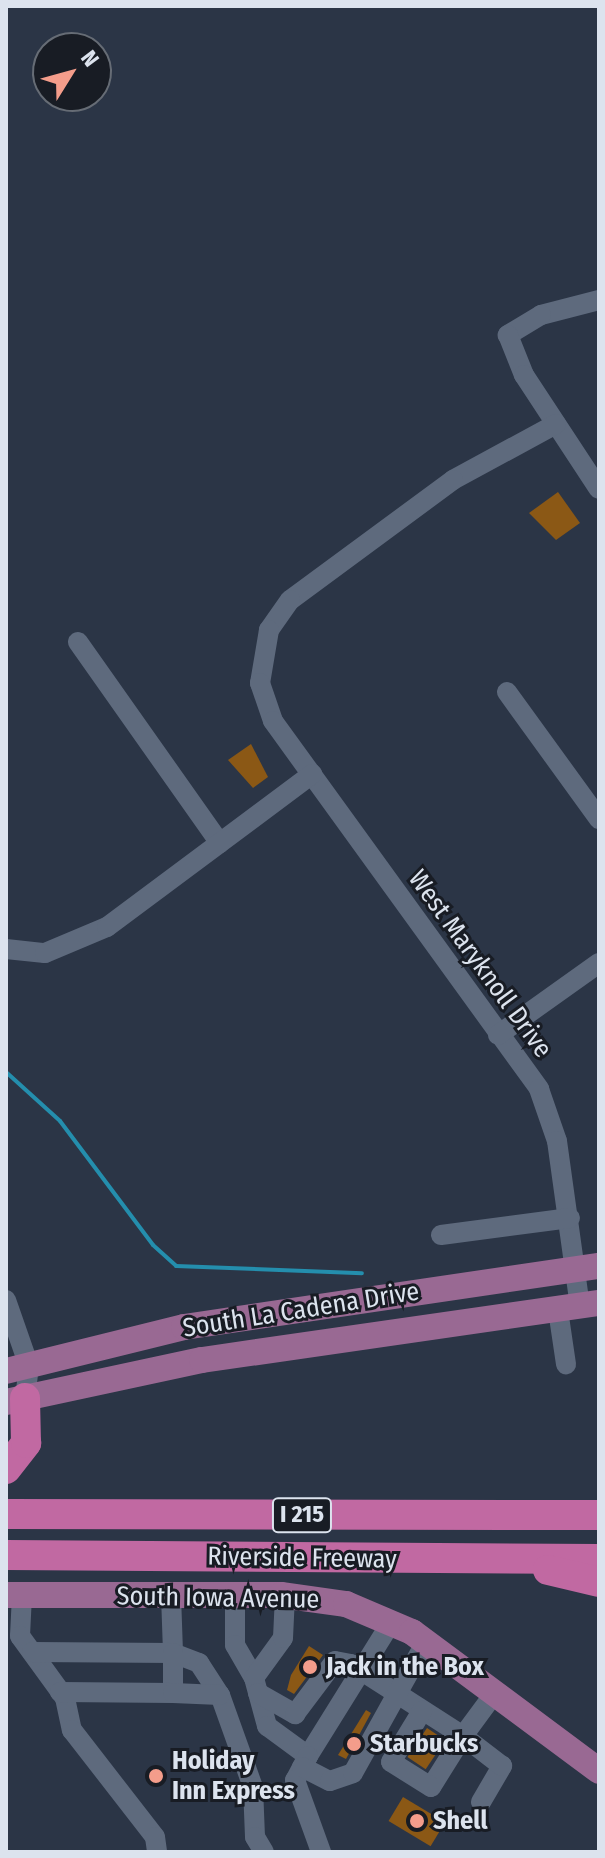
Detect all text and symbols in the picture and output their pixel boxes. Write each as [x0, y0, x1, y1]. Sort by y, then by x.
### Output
north arrow [32, 32, 112, 112]
text: N [75, 45, 105, 72]
street label: West Maryknoll Drive [402, 864, 558, 1064]
street label: South La Cadena Drive [181, 1276, 421, 1344]
road number: I 215 [270, 1495, 334, 1535]
street label: Riverside Freeway [207, 1541, 397, 1575]
street label: South Iowa Avenue [116, 1581, 320, 1615]
place label: Jack in the Box [326, 1651, 484, 1683]
marker: Jack in the Box [301, 1658, 319, 1676]
place label: Starbucks [370, 1728, 478, 1760]
marker: Starbucks [345, 1735, 363, 1753]
place label: Holiday Inn Express [172, 1745, 295, 1806]
marker: Holiday Inn Express [147, 1767, 165, 1785]
place label: Shell [433, 1805, 487, 1837]
marker: Shell [408, 1812, 426, 1830]

